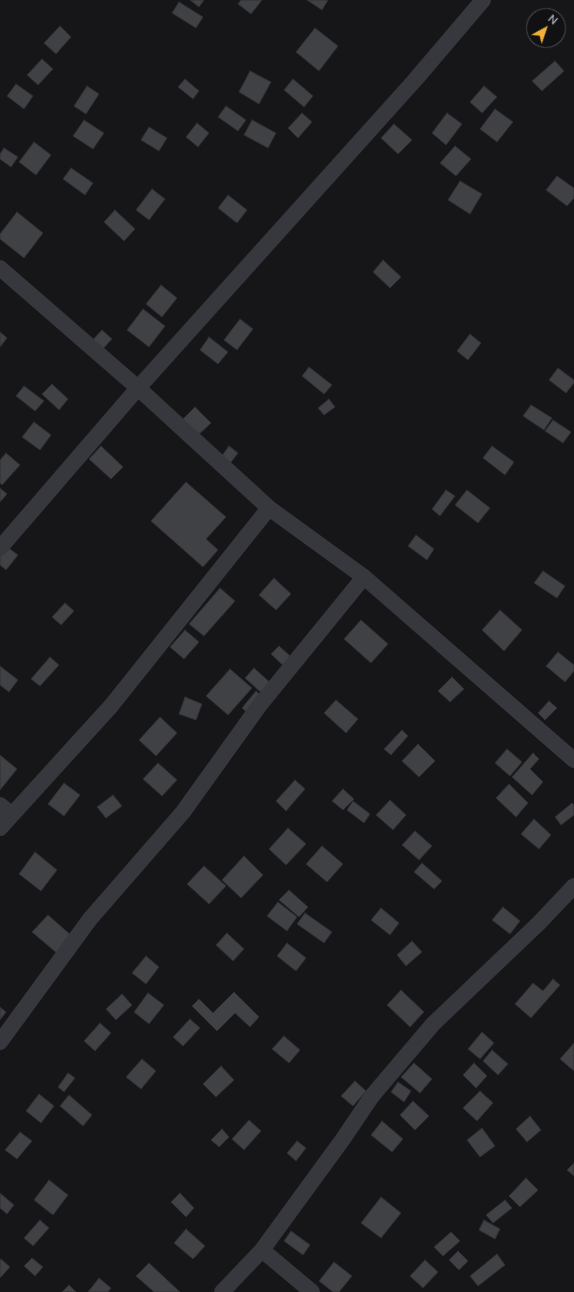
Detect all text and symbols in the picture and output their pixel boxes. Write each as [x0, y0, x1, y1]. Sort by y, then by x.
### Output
north arrow [526, 8, 566, 48]
text: N [545, 12, 561, 28]

